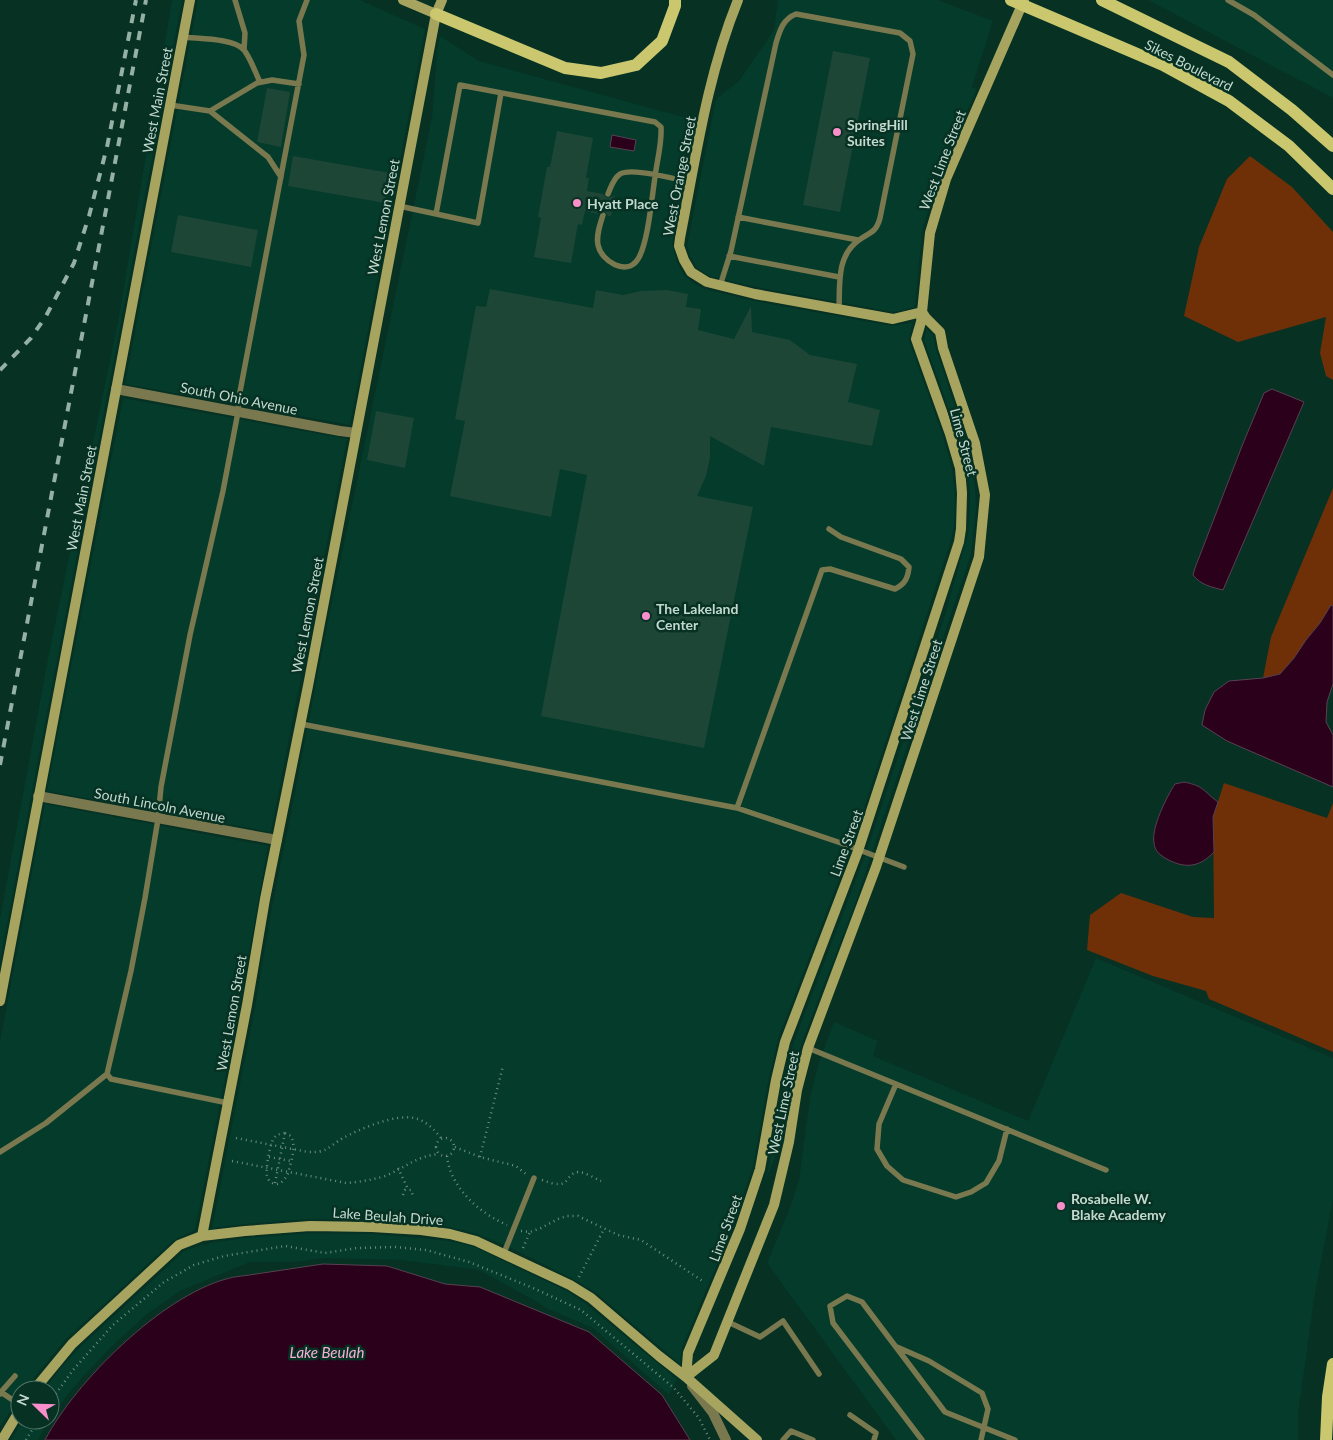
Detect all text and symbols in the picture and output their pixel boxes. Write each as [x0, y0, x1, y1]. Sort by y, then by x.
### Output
street label: Sikes Boulevard [1142, 36, 1236, 94]
street label: West Main Street [138, 46, 176, 154]
street label: West Lime Street [915, 108, 969, 212]
street label: West Orange Street [659, 115, 699, 237]
place label: SpringHill Suites [847, 116, 908, 149]
marker: SpringHill Suites [831, 126, 843, 138]
street label: West Lemon Street [363, 158, 403, 276]
place label: Hyatt Place [587, 195, 659, 212]
marker: Hyatt Place [571, 197, 583, 209]
street label: South Ohio Avenue [179, 378, 299, 418]
street label: Lime Street [947, 406, 981, 478]
street label: West Main Street [62, 444, 100, 552]
street label: West Lemon Street [287, 556, 327, 674]
place label: The Lakeland Center [656, 600, 739, 633]
marker: The Lakeland Center [640, 610, 652, 622]
street label: West Lime Street [897, 637, 945, 743]
street label: South Lincoln Avenue [93, 784, 227, 826]
street label: Lime Street [826, 807, 866, 879]
street label: West Lemon Street [212, 954, 250, 1072]
street label: West Lime Street [764, 1050, 802, 1156]
place label: Rosabelle W. Blake Academy [1071, 1190, 1167, 1223]
street label: Lime Street [705, 1192, 745, 1264]
marker: Rosabelle W. Blake Academy [1055, 1200, 1067, 1212]
street label: Lake Beulah Drive [332, 1204, 444, 1228]
water label: Lake Beulah [290, 1343, 365, 1361]
north arrow [10, 1380, 60, 1430]
text: N [13, 1391, 33, 1408]

